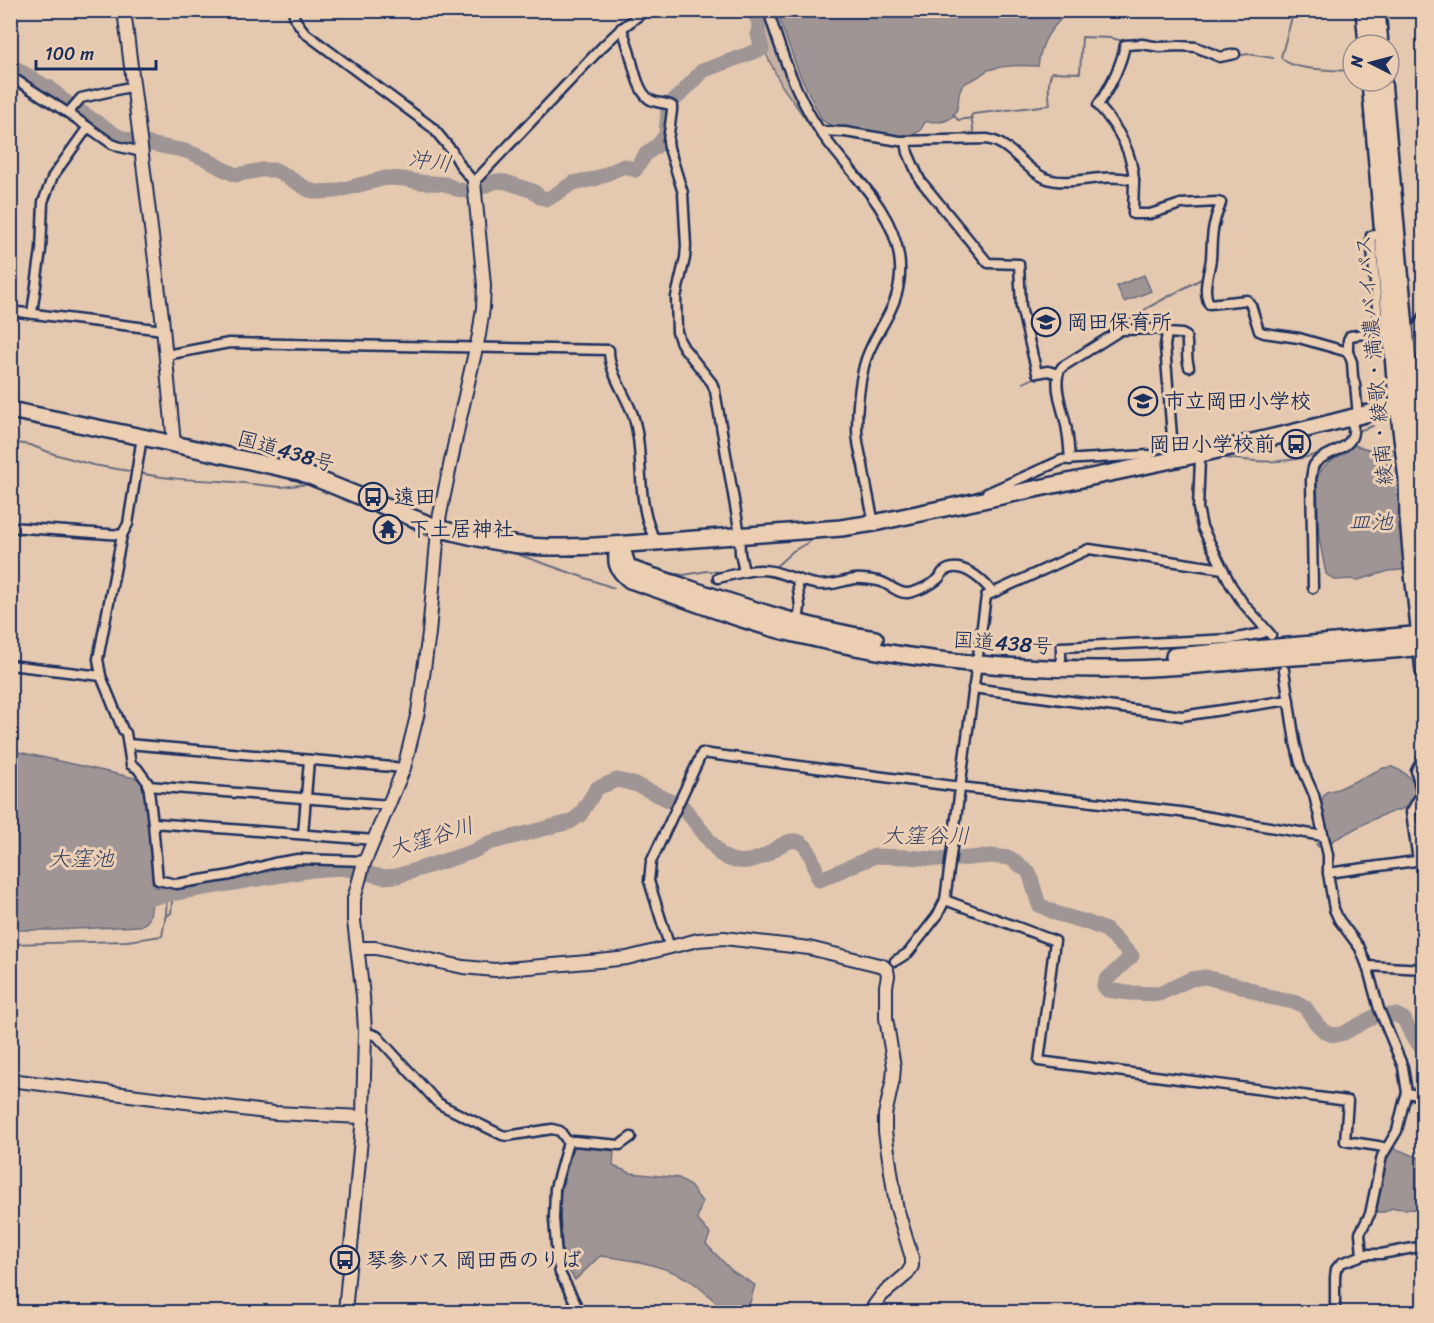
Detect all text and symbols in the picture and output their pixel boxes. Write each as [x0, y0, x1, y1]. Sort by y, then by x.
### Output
scale bar [36, 33, 156, 71]
north arrow [1341, 33, 1401, 93]
text: 100 m [45, 38, 94, 70]
text: N [1341, 54, 1372, 70]
water label: 沖川 [405, 139, 455, 183]
street label: 綾南・綾歌・満濃バイパス [1344, 233, 1404, 487]
place label: 岡田保育所 [1067, 303, 1172, 341]
school or university icon: 岡田保育所 [1030, 306, 1062, 338]
place label: 市立岡田小学校 [1164, 382, 1311, 420]
school or university icon: 市立岡田小学校 [1127, 385, 1159, 417]
street label: 国道438号 [233, 419, 339, 483]
place label: 岡田小学校前 [1149, 425, 1275, 463]
bus stop icon: 岡田小学校前 [1280, 428, 1312, 460]
place label: 遠田 [394, 478, 436, 516]
bus stop icon: 遠田 [357, 481, 389, 513]
water label: 皿池 [1349, 502, 1394, 541]
place label: 下土居神社 [409, 510, 514, 548]
temple icon: 下土居神社 [372, 513, 404, 545]
street label: 国道438号 [952, 621, 1054, 665]
water label: 大窪谷川 [383, 805, 479, 869]
water label: 大窪谷川 [882, 816, 970, 855]
water label: 大窪池 [48, 839, 115, 878]
place label: 琴参バス 岡田西のりば [366, 1241, 581, 1279]
bus stop icon: 琴参バス 岡田西のりば [329, 1244, 361, 1276]

